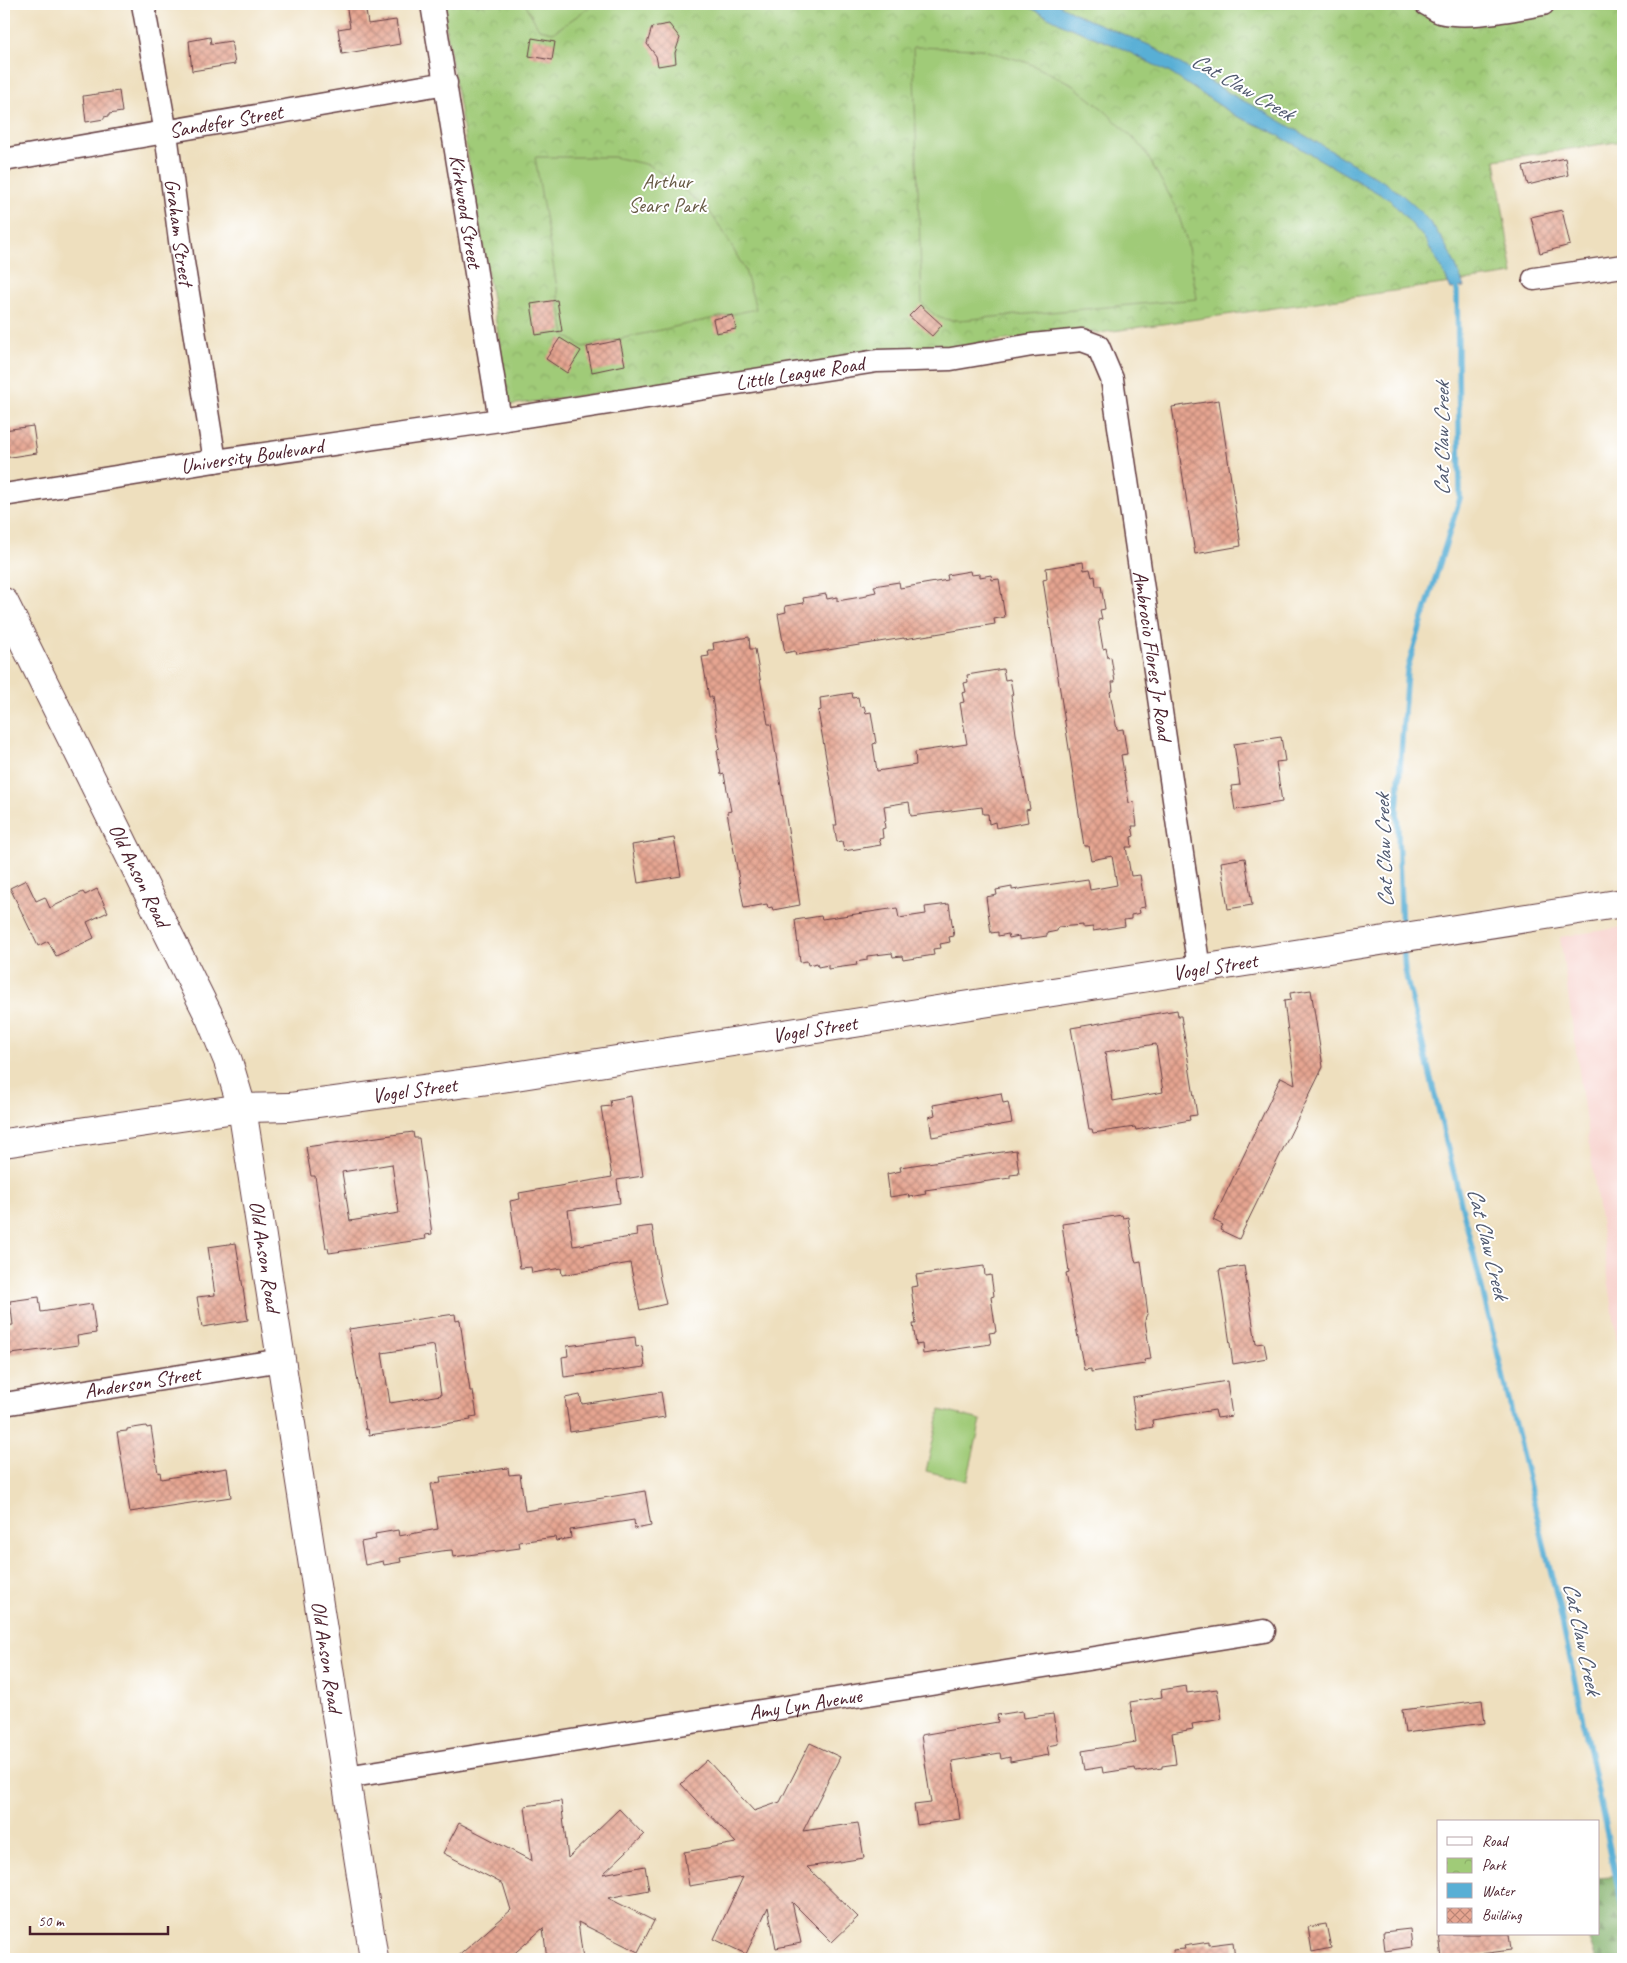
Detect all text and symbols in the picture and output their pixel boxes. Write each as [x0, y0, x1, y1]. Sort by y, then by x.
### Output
water label: Cat Claw Creek [1186, 46, 1302, 129]
street label: Sandefer Street [167, 98, 286, 144]
street label: Kirkwood Street [444, 153, 488, 272]
park label: Arthur Sears Park [628, 168, 708, 218]
street label: Graham Street [159, 177, 200, 290]
street label: Little League Road [734, 350, 870, 396]
water label: Cat Claw Creek [1428, 378, 1456, 496]
street label: University Boulevard [179, 432, 329, 479]
street label: Ambrocio Flores Jr Road [1127, 569, 1178, 745]
water label: Cat Claw Creek [1368, 790, 1400, 908]
street label: Old Anson Road [103, 819, 177, 934]
street label: Vogel Street [1171, 947, 1261, 986]
street label: Vogel Street [770, 1009, 861, 1049]
street label: Vogel Street [370, 1071, 460, 1109]
water label: Cat Claw Creek [1461, 1185, 1516, 1305]
street label: Old Anson Road [244, 1199, 287, 1317]
street label: Anderson Street [82, 1360, 204, 1404]
water label: Cat Claw Creek [1557, 1580, 1608, 1700]
street label: Old Anson Road [306, 1599, 349, 1717]
street label: Amy Lyn Avenue [747, 1682, 865, 1726]
legend [1437, 1820, 1600, 1936]
text: Road [1482, 1832, 1509, 1851]
text: Park [1482, 1856, 1507, 1875]
text: Water [1482, 1882, 1516, 1901]
scale bar [30, 1903, 168, 1935]
text: Building [1482, 1906, 1522, 1925]
text: 50 m [38, 1912, 65, 1931]

